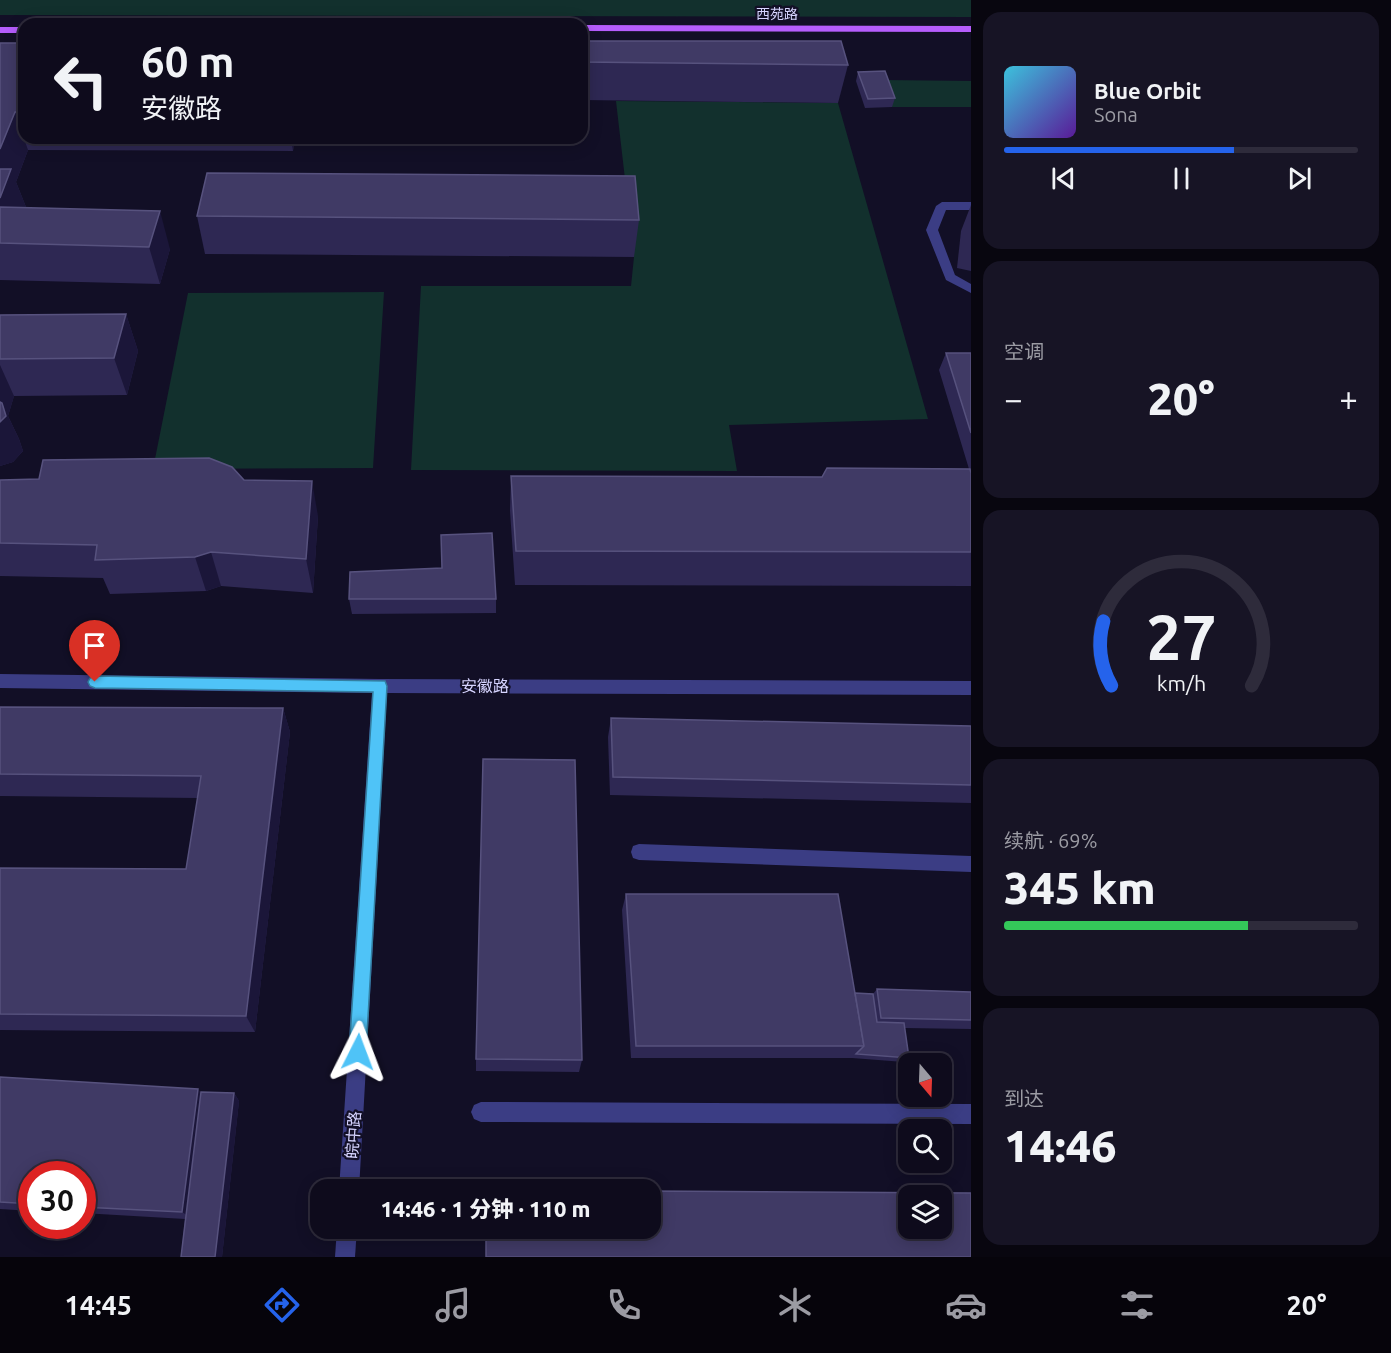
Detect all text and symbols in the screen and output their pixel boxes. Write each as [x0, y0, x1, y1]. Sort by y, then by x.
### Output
street label: 西苑路 [756, 6, 798, 22]
text: 60 m [141, 38, 235, 85]
icon: left [42, 42, 120, 120]
text: Blue Orbit [1094, 78, 1201, 103]
text: 安徽路 [141, 93, 222, 123]
text: Sona [1094, 103, 1138, 126]
icon: previous [1047, 162, 1080, 195]
icon: pause [1165, 162, 1198, 195]
icon: next [1283, 162, 1316, 195]
text: 空调 [1004, 340, 1044, 363]
text: 20° [1147, 373, 1215, 424]
text: − [1004, 380, 1023, 417]
text: + [1339, 380, 1358, 417]
text: 27 [1146, 602, 1216, 672]
pin [69, 620, 120, 682]
icon: arrive [78, 629, 111, 662]
text: km/h [1156, 671, 1206, 695]
street label: 安徽路 [461, 677, 509, 695]
text: 续航 · 69% [1004, 829, 1097, 852]
text: 345 km [1004, 862, 1156, 913]
position arrow [326, 1020, 390, 1084]
north arrow [898, 1053, 952, 1107]
map controls [898, 1053, 952, 1239]
text: 到达 [1004, 1087, 1044, 1110]
street label: 皖中路 [342, 1110, 364, 1160]
button: search [898, 1119, 952, 1173]
text: 14:46 [1004, 1120, 1117, 1171]
speed limit sign: 30 [18, 1161, 96, 1239]
button: layers [898, 1185, 952, 1239]
text: 14:46 · 1 分钟 · 110 m [380, 1196, 591, 1221]
icon: directions [261, 1284, 303, 1326]
icon: music [432, 1284, 474, 1326]
icon: phone [603, 1284, 645, 1326]
icon: climate [774, 1284, 816, 1326]
icon: car [945, 1284, 987, 1326]
icon: filters [1116, 1284, 1158, 1326]
text: 14:45 [64, 1290, 132, 1320]
text: 20° [1286, 1290, 1326, 1320]

